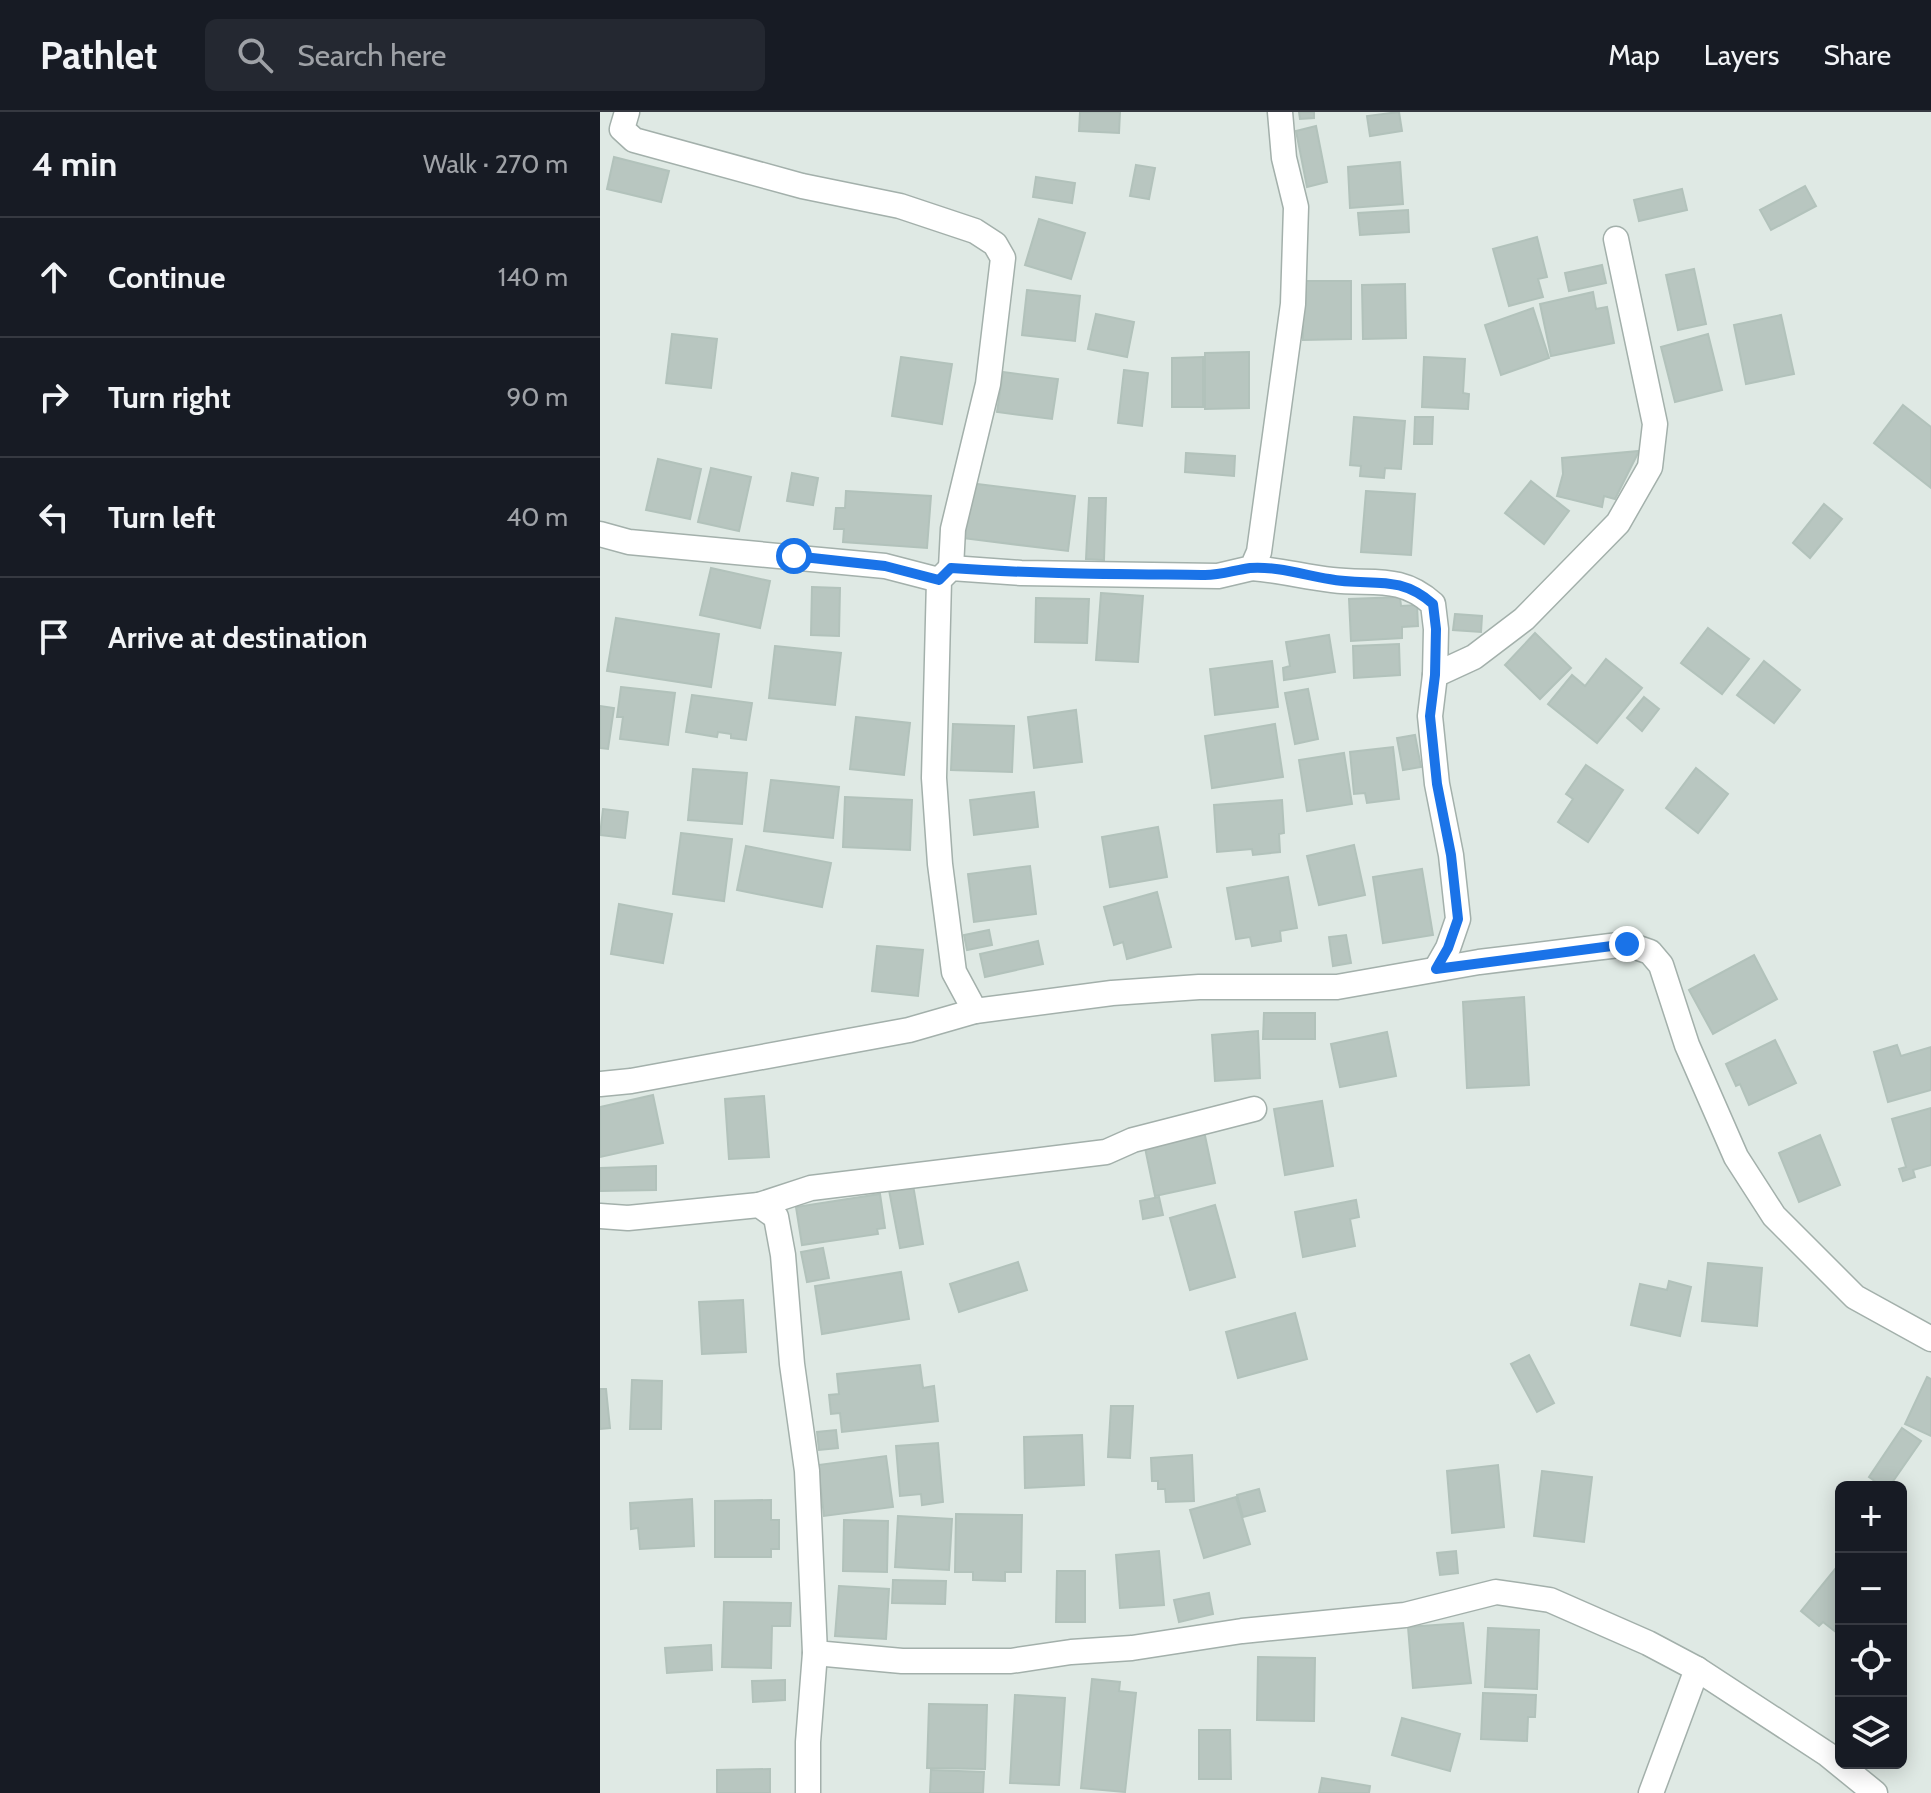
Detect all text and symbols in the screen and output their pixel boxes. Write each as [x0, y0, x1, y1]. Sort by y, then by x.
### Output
search box [205, 19, 765, 91]
text: Pathlet [40, 32, 157, 79]
icon: search [233, 33, 277, 77]
text: Search here [297, 37, 446, 74]
text: Map [1608, 38, 1660, 72]
text: Layers [1704, 38, 1779, 72]
text: Share [1823, 38, 1891, 72]
text: 4 min [32, 143, 117, 185]
text: Walk · 270 m [423, 148, 568, 180]
icon: ahead [32, 255, 76, 299]
text: Continue [108, 259, 225, 296]
text: 140 m [498, 261, 568, 293]
icon: right [32, 375, 76, 419]
text: Turn right [108, 379, 231, 416]
text: 90 m [506, 381, 568, 413]
icon: left [32, 495, 76, 539]
text: Turn left [108, 499, 216, 536]
text: 40 m [506, 501, 568, 533]
route start [776, 538, 812, 574]
icon: arrive [32, 615, 76, 659]
text: Arrive at destination [108, 619, 368, 656]
route end [1609, 926, 1645, 962]
map controls [1835, 1481, 1907, 1769]
button: + [1835, 1481, 1907, 1553]
button: − [1835, 1553, 1907, 1625]
button: locate [1835, 1625, 1907, 1697]
button: layers [1835, 1697, 1907, 1769]

